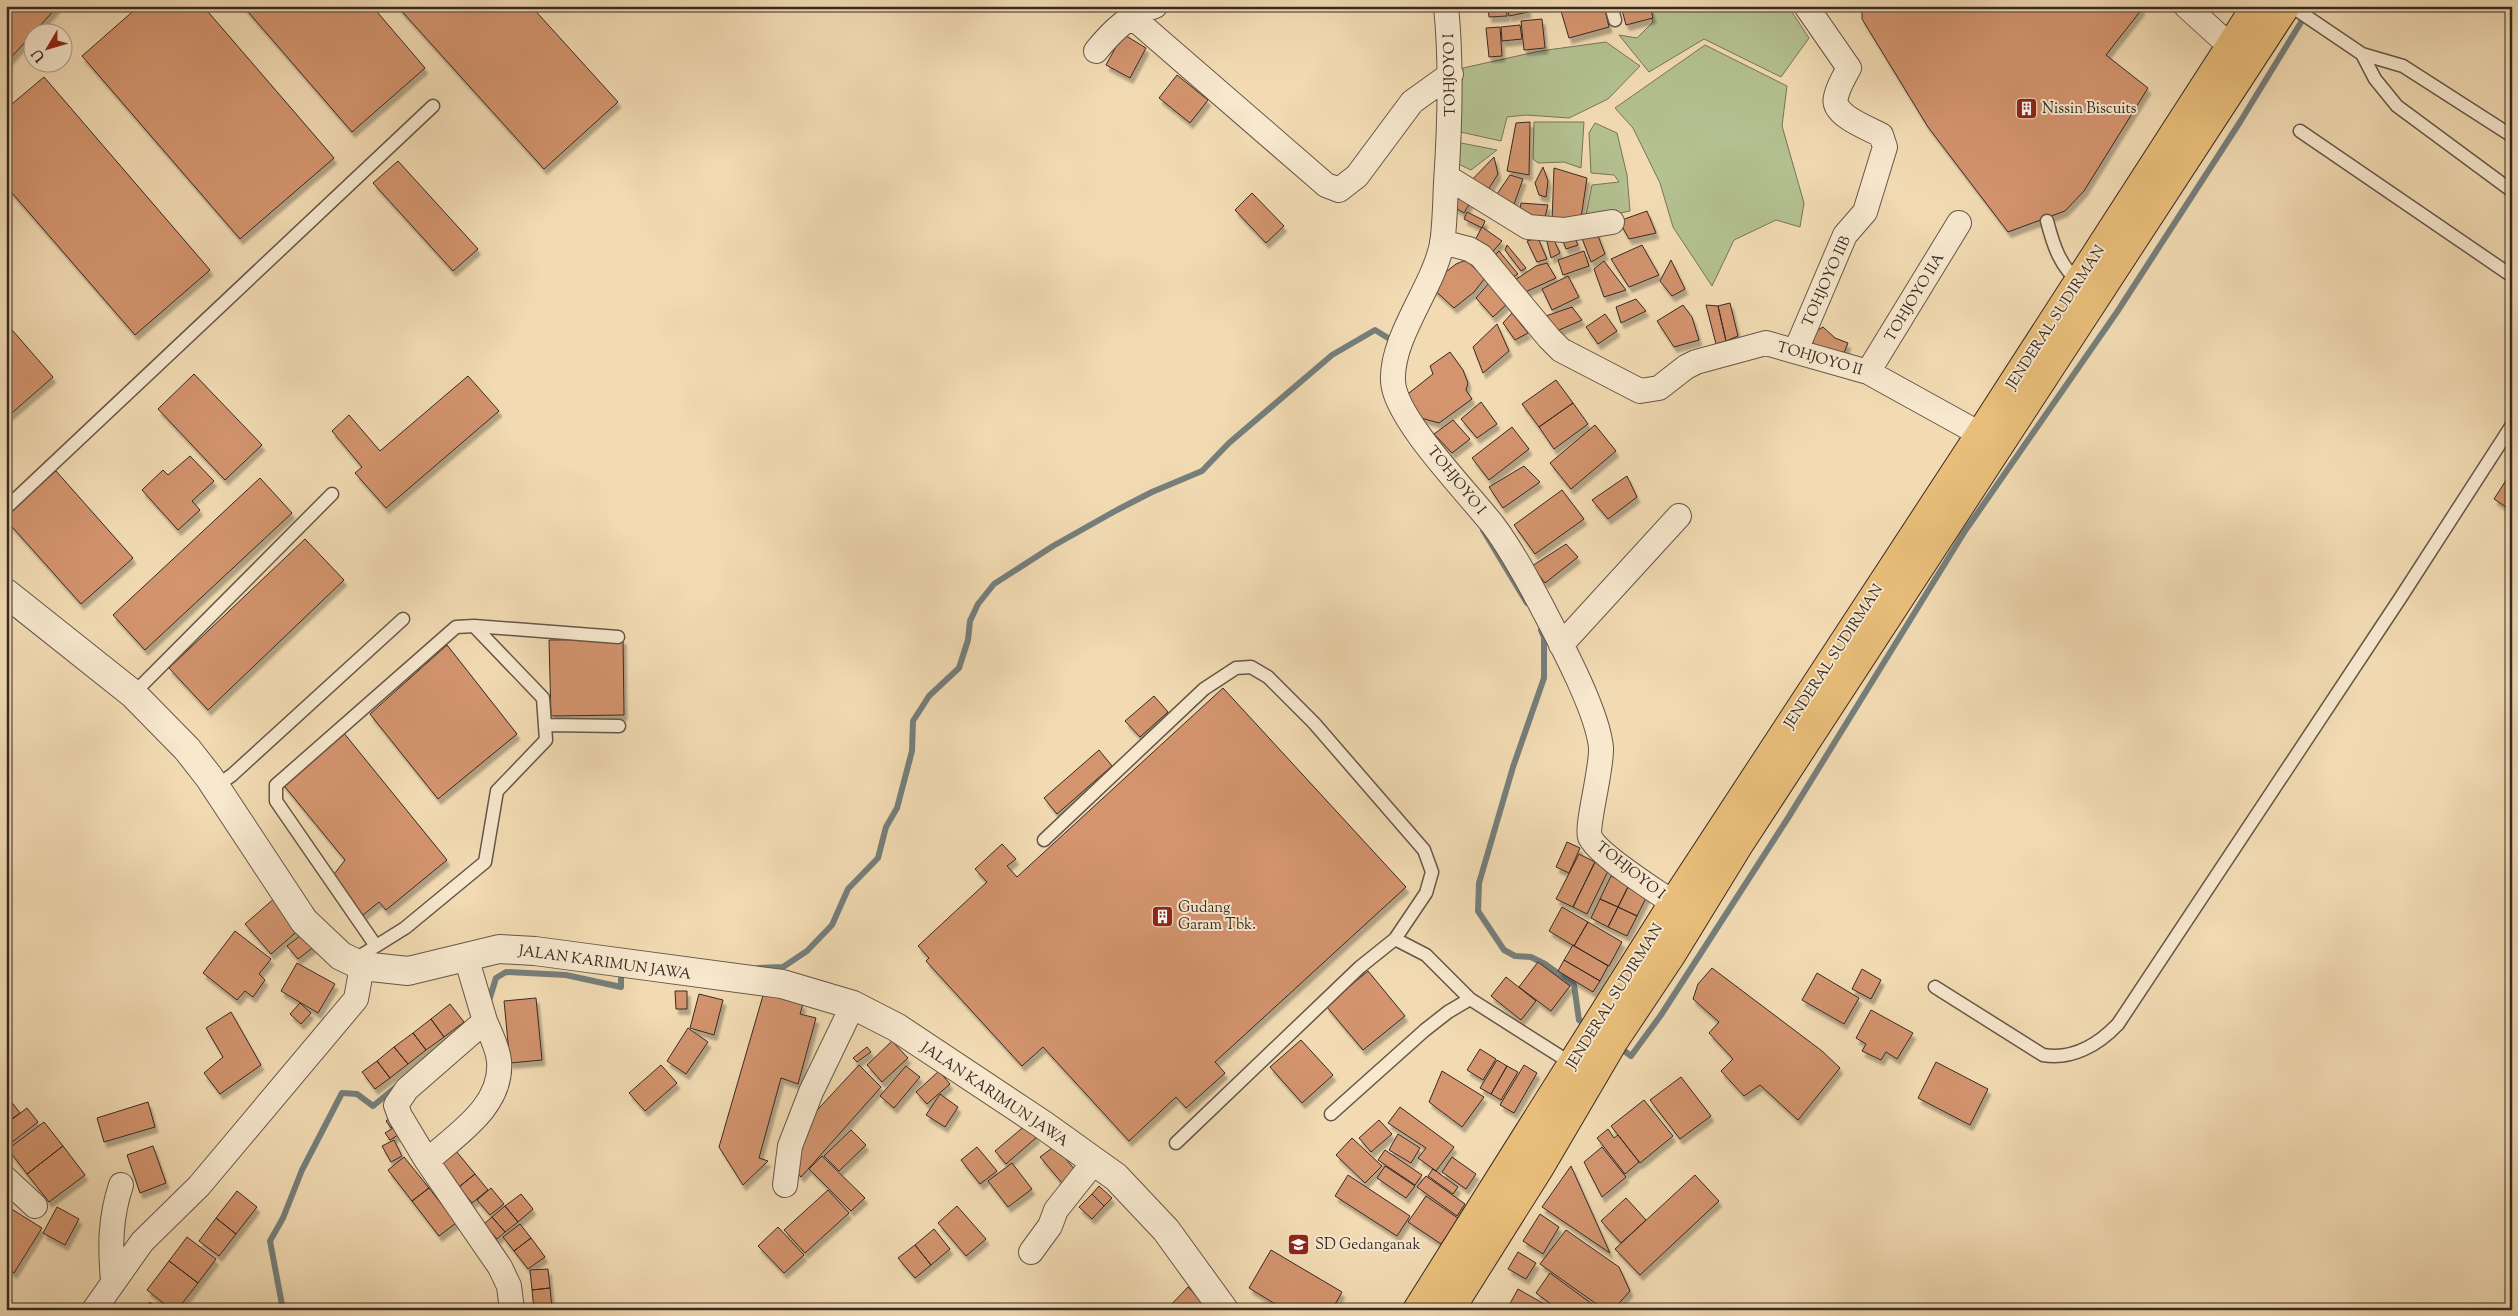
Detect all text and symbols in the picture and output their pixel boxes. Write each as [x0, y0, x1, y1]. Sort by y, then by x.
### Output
north arrow [22, 22, 72, 72]
street label: TOHJOYO I [1439, 33, 1462, 117]
text: U [28, 44, 51, 65]
building icon: Nissin Biscuits [2014, 96, 2038, 120]
place label: Nissin Biscuits [2042, 99, 2137, 120]
street label: TOHJOYO IIB [1798, 232, 1857, 330]
street label: JENDERAL SUDIRMAN [2001, 242, 2111, 395]
street label: TOHJOYO IIA [1880, 249, 1950, 346]
street label: TOHJOYO II [1774, 337, 1865, 382]
street label: TOHJOYO I [1422, 442, 1490, 520]
street label: JENDERAL SUDIRMAN [1779, 581, 1889, 734]
street label: TOHJOYO I [1591, 837, 1669, 905]
place label: Gudang Garam Tbk. [1178, 898, 1256, 936]
building icon: Gudang Garam Tbk. [1150, 904, 1174, 928]
street label: JENDERAL SUDIRMAN [1561, 920, 1669, 1075]
street label: JALAN KARIMUN JAWA [516, 941, 692, 986]
street label: JALAN KARIMUN JAWA [915, 1037, 1072, 1153]
school or university icon: SD Gedanganak [1287, 1232, 1311, 1256]
place label: SD Gedanganak [1315, 1235, 1421, 1256]

